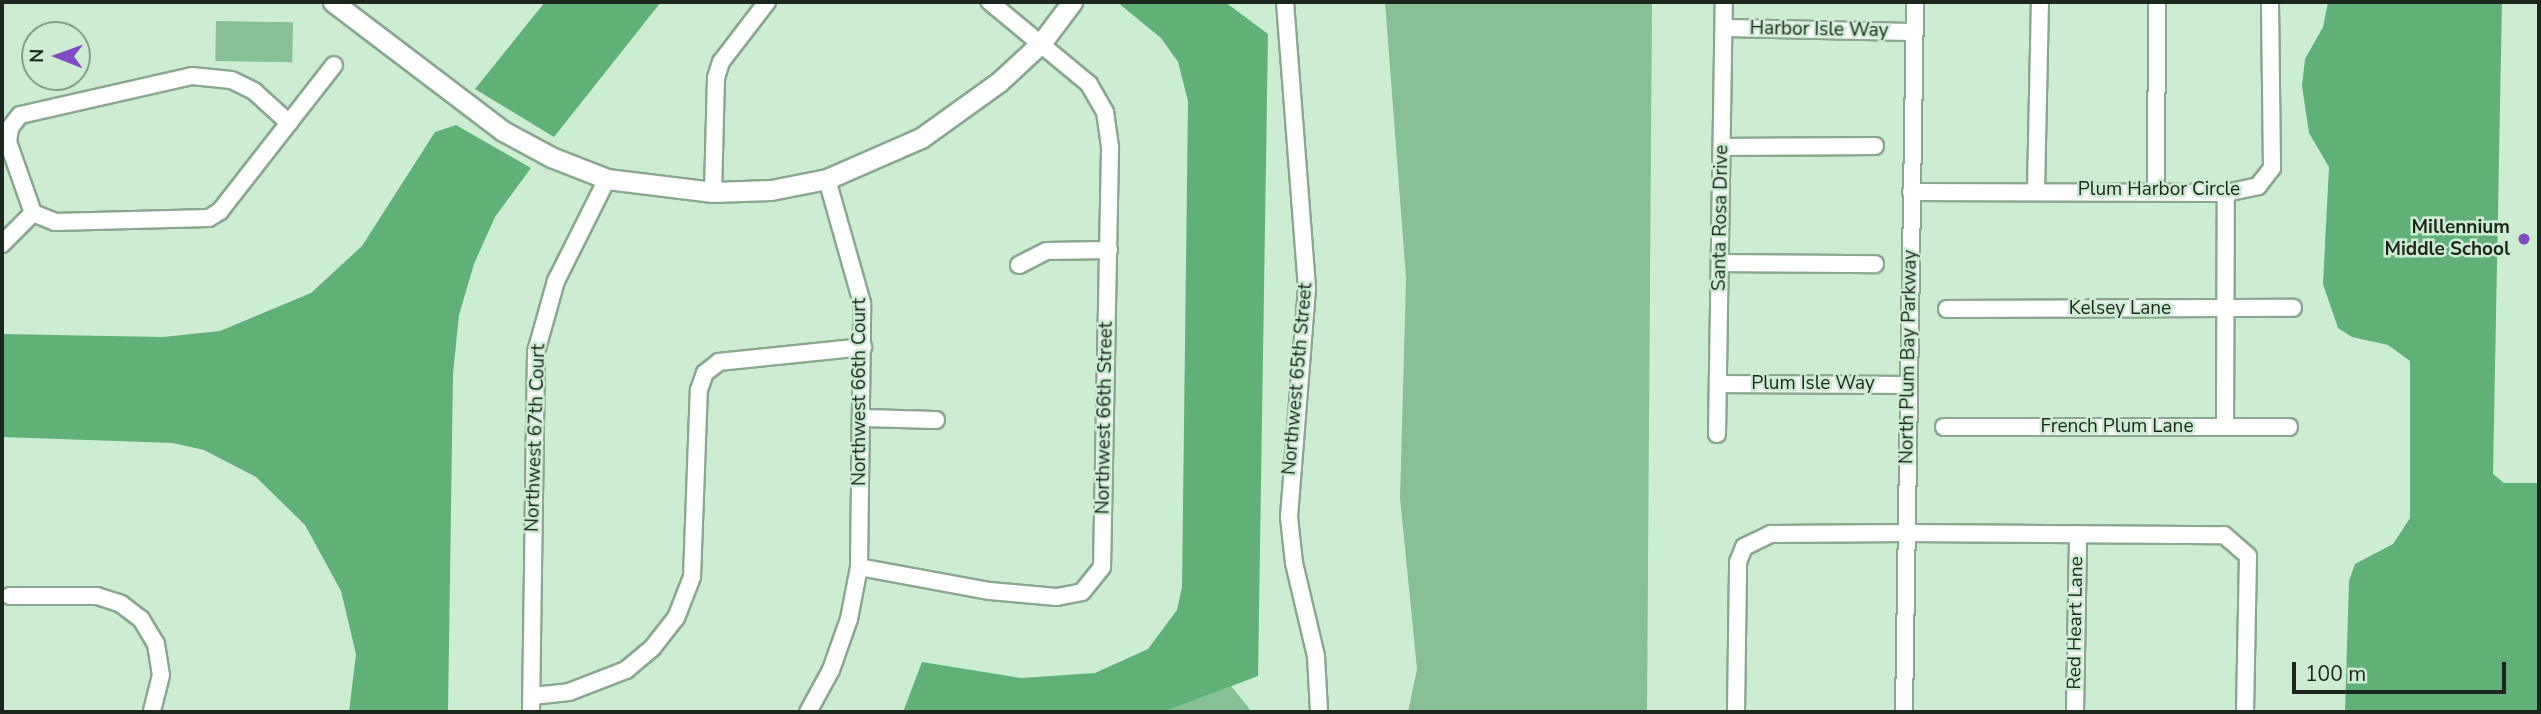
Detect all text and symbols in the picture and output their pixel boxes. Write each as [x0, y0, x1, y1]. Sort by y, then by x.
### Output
street label: Harbor Isle Way [1749, 17, 1889, 43]
north arrow [21, 21, 91, 91]
text: N [24, 48, 50, 63]
street label: Santa Rosa Drive [1708, 145, 1734, 291]
street label: Plum Harbor Circle [2078, 179, 2240, 201]
place label: Millennium Middle School [2384, 217, 2510, 261]
marker: Millennium Middle School [2516, 231, 2532, 247]
street label: North Plum Bay Parkway [1896, 250, 1922, 464]
street label: Northwest 65th Street [1278, 282, 1318, 476]
street label: Northwest 66th Court [849, 298, 871, 486]
street label: Kelsey Lane [2069, 298, 2171, 320]
street label: Northwest 66th Street [1092, 321, 1118, 515]
street label: Northwest 67th Court [521, 344, 551, 532]
street label: Plum Isle Way [1751, 373, 1875, 395]
street label: French Plum Lane [2040, 416, 2194, 438]
street label: Red Heart Lane [2063, 556, 2089, 690]
scale bar [2296, 648, 2510, 692]
text: 100 m [2305, 660, 2366, 688]

